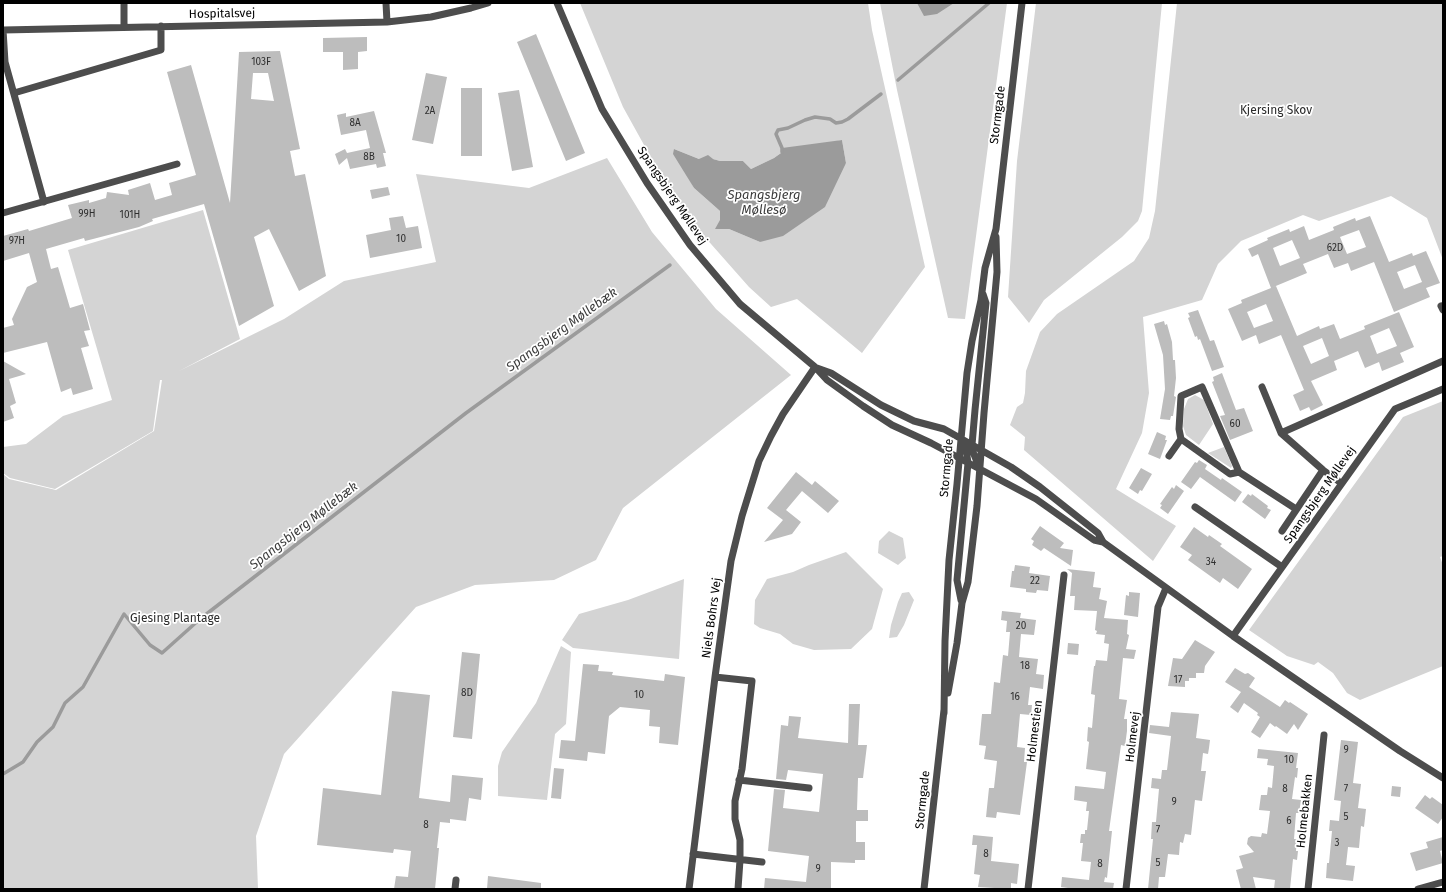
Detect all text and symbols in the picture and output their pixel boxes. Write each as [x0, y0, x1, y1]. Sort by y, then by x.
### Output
street label: Hospitalsvej [189, 6, 255, 22]
house number: 103F [251, 56, 271, 68]
street label: Stormgade [987, 85, 1009, 145]
park label: Kjersing Skov [1240, 104, 1312, 118]
house number: 2A [425, 105, 435, 117]
house number: 8A [349, 117, 361, 129]
street label: Spangsbjerg Møllevej [634, 144, 710, 248]
house number: 8B [363, 151, 375, 163]
water label: Spangsbjerg Møllesø [728, 187, 800, 218]
house number: 99H [78, 208, 96, 220]
house number: 101H [120, 209, 140, 221]
house number: 10 [396, 233, 406, 245]
house number: 97H [9, 235, 25, 247]
house number: 62D [1327, 242, 1343, 254]
water label: Spangsbjerg Møllebæk [504, 285, 620, 375]
house number: 60 [1230, 418, 1240, 430]
street label: Stormgade [937, 438, 957, 498]
street label: Spangsbjerg Møllevej [1281, 444, 1359, 546]
water label: Spangsbjerg Møllebæk [247, 479, 361, 573]
house number: 34 [1206, 556, 1216, 568]
house number: 22 [1030, 575, 1040, 587]
street label: Niels Bohrs Vej [699, 577, 725, 659]
park label: Gjesing Plantage [130, 612, 220, 626]
house number: 20 [1016, 620, 1026, 632]
house number: 18 [1020, 660, 1030, 672]
house number: 17 [1174, 674, 1182, 686]
house number: 8D [461, 687, 473, 699]
house number: 10 [634, 689, 644, 701]
house number: 16 [1010, 691, 1020, 703]
street label: Holmestien [1024, 699, 1046, 763]
street label: Holmevej [1123, 711, 1143, 763]
house number: 9 [1343, 744, 1349, 756]
house number: 10 [1284, 754, 1294, 766]
street label: Stormgade [913, 770, 933, 830]
street label: Holmebakken [1294, 773, 1316, 849]
house number: 8 [1282, 783, 1288, 795]
house number: 7 [1344, 783, 1348, 795]
house number: 9 [1171, 796, 1177, 808]
house number: 5 [1343, 811, 1349, 823]
house number: 6 [1286, 815, 1292, 827]
house number: 8 [423, 819, 429, 831]
house number: 7 [1156, 824, 1160, 836]
house number: 3 [1335, 837, 1339, 849]
house number: 8 [983, 848, 989, 860]
house number: 5 [1155, 857, 1161, 869]
house number: 8 [1097, 858, 1103, 870]
house number: 9 [815, 863, 821, 875]

